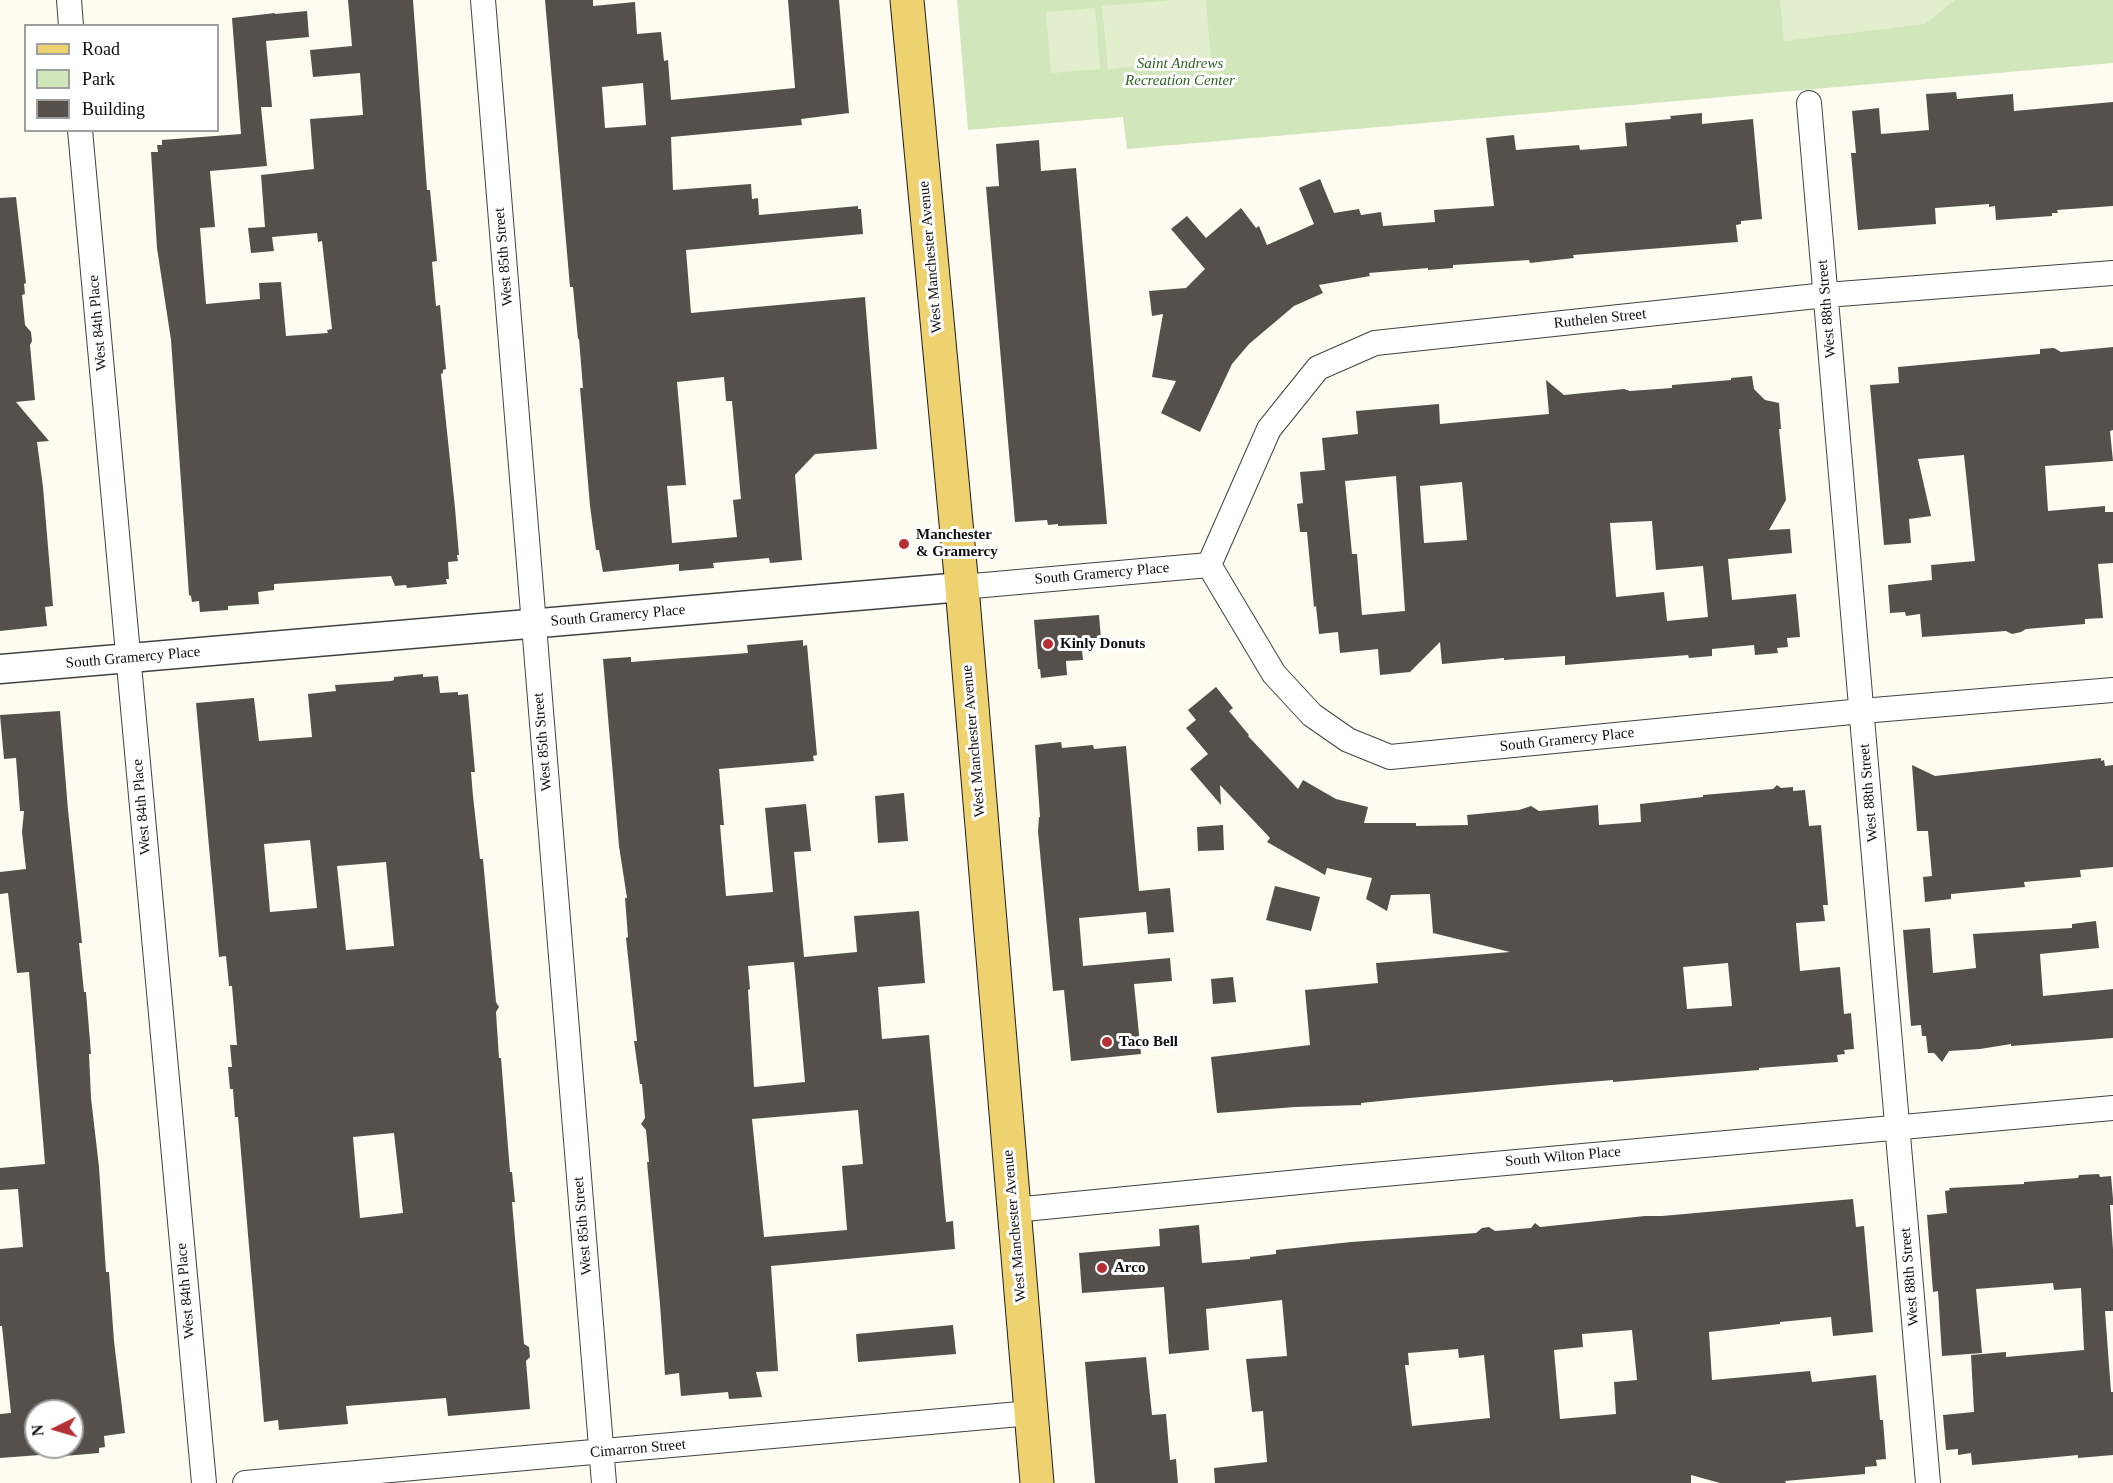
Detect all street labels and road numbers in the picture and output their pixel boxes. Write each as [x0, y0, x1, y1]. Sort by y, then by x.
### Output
street label: West Manchester Avenue [915, 180, 947, 334]
street label: West 85th Street [491, 207, 517, 307]
street label: West 88th Street [1814, 259, 1840, 359]
street label: West 84th Place [85, 274, 111, 372]
street label: Ruthelen Street [1553, 305, 1647, 333]
street label: South Gramercy Place [1034, 559, 1170, 589]
street label: South Gramercy Place [550, 601, 686, 631]
street label: South Gramercy Place [65, 643, 201, 673]
street label: West Manchester Avenue [958, 664, 990, 818]
street label: West 85th Street [530, 692, 556, 792]
street label: South Gramercy Place [1499, 724, 1635, 756]
street label: West 88th Street [1856, 743, 1882, 843]
street label: West 84th Place [129, 758, 155, 856]
street label: South Wilton Place [1504, 1143, 1622, 1171]
street label: West Manchester Avenue [999, 1149, 1031, 1303]
street label: West 85th Street [570, 1176, 596, 1276]
street label: West 88th Street [1897, 1227, 1923, 1327]
street label: West 84th Place [173, 1242, 199, 1340]
street label: Cimarron Street [589, 1436, 687, 1462]

